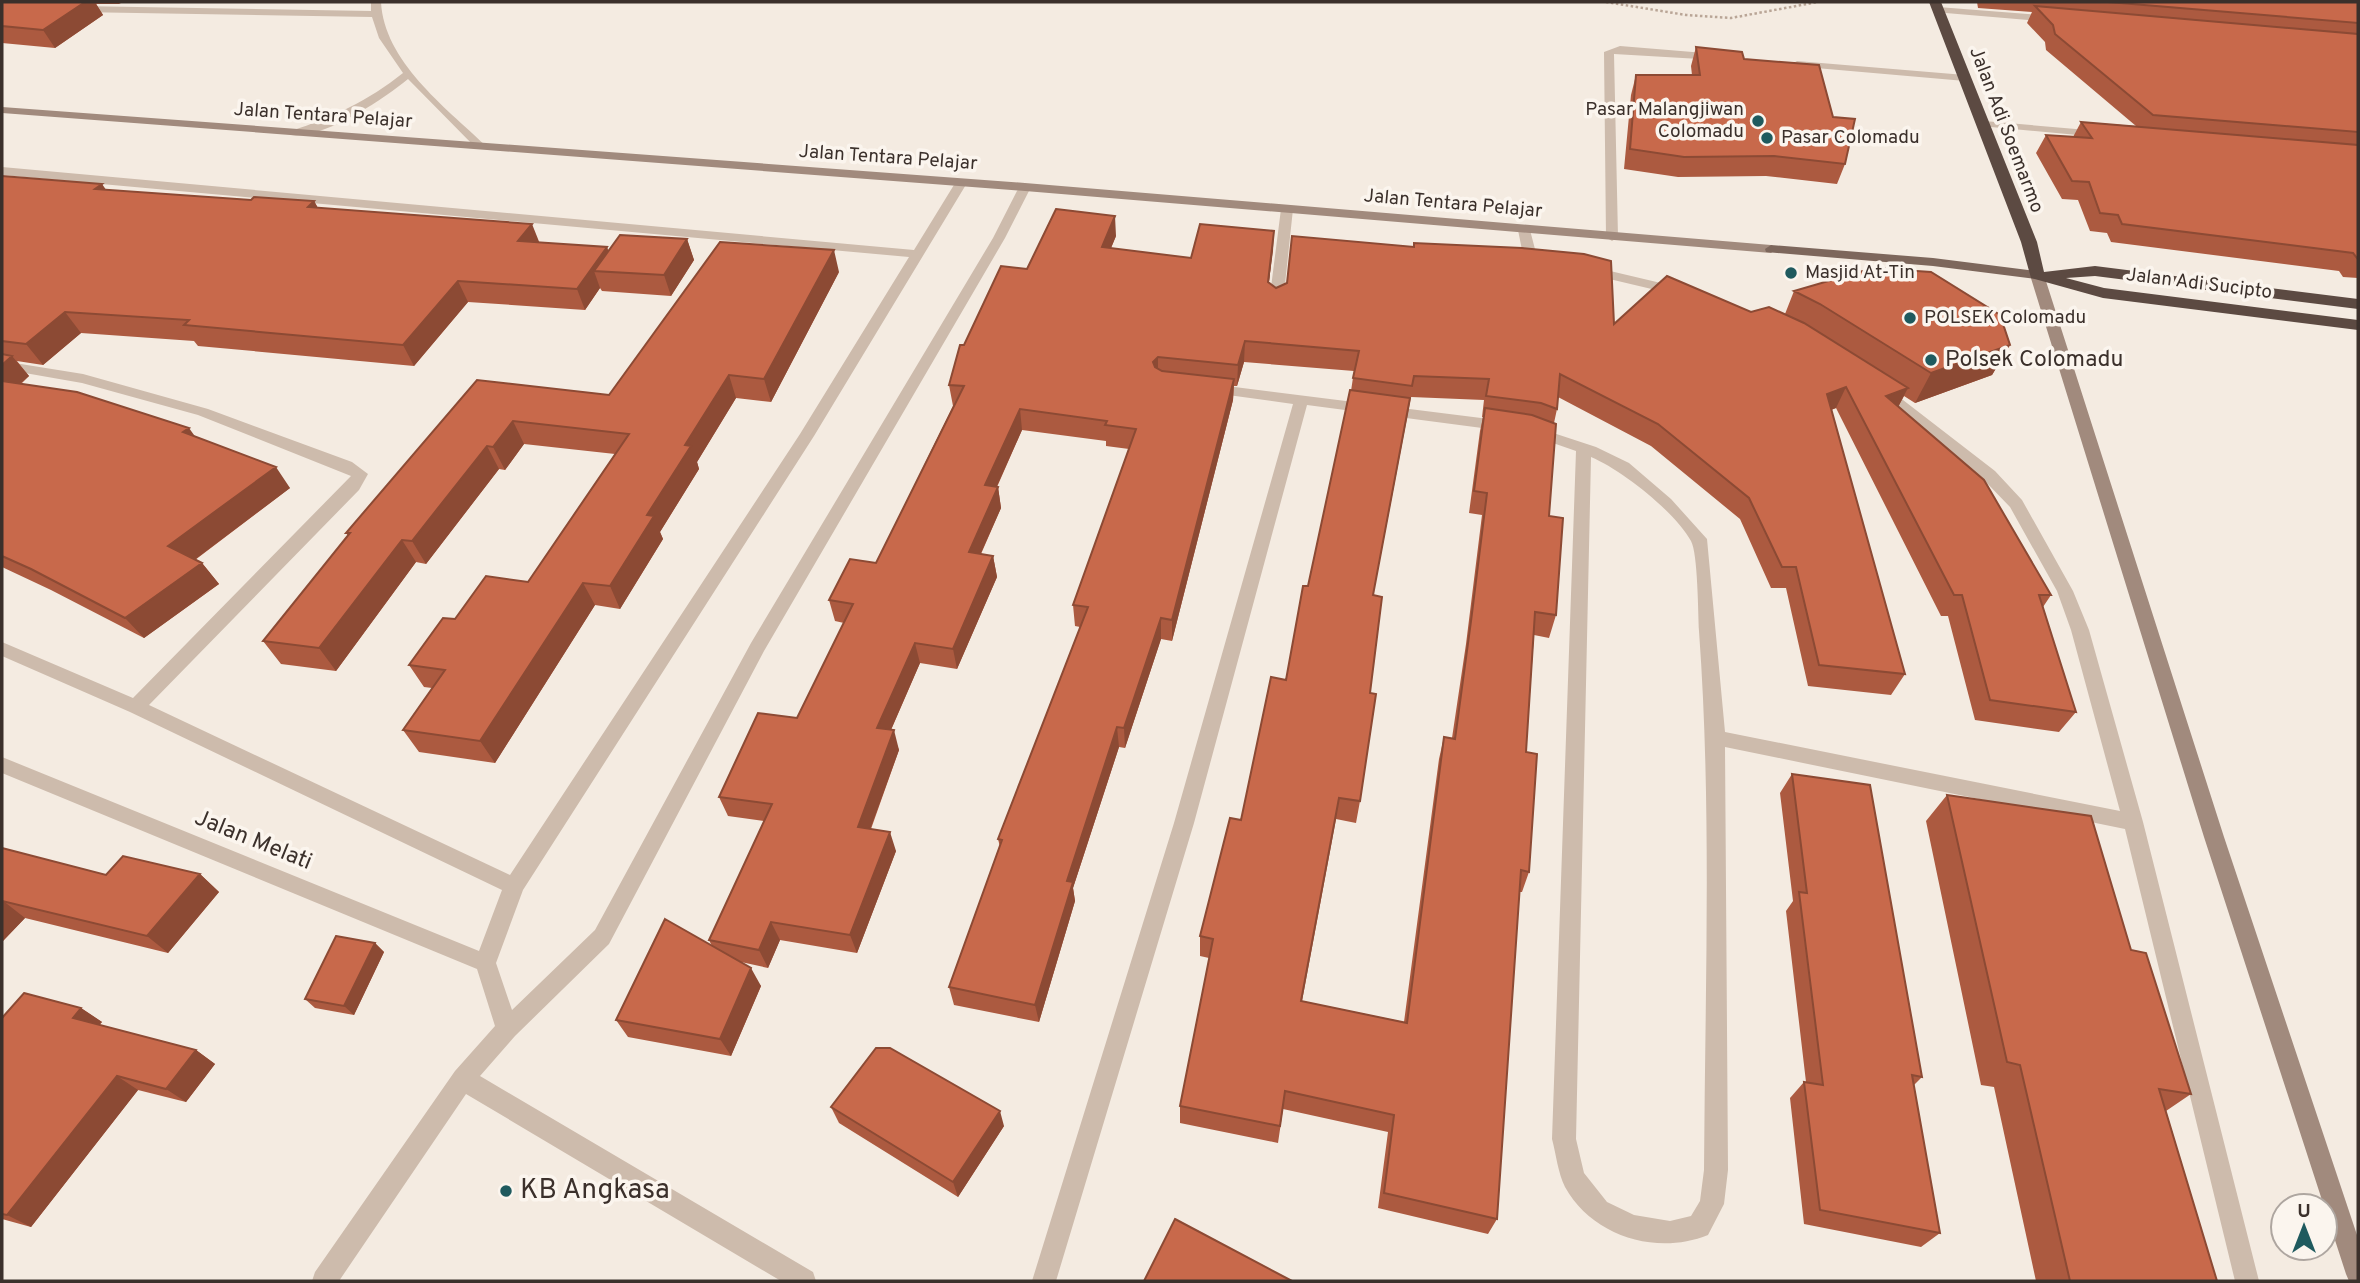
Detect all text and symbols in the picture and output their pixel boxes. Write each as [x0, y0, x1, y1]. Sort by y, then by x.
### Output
street label: Jalan Adi Soemarmo [1963, 44, 2049, 216]
street label: Jalan Tentara Pelajar [233, 98, 414, 134]
place label: Pasar Malangjiwan Colomadu [1585, 98, 1744, 144]
marker: Pasar Malangjiwan Colomadu [1750, 113, 1766, 129]
place label: Pasar Colomadu [1781, 126, 1920, 150]
marker: Pasar Colomadu [1759, 130, 1775, 146]
street label: Jalan Tentara Pelajar [798, 140, 979, 176]
street label: Jalan Tentara Pelajar [1363, 184, 1544, 224]
place label: Masjid At-Tin [1805, 261, 1915, 285]
street label: Jalan Adi Sucipto [2125, 263, 2273, 305]
marker: Masjid At-Tin [1783, 265, 1799, 281]
place label: POLSEK Colomadu [1924, 306, 2086, 330]
marker: POLSEK Colomadu [1902, 310, 1918, 326]
place label: Polsek Colomadu [1945, 346, 2123, 375]
marker: Polsek Colomadu [1923, 352, 1939, 368]
street label: Jalan Melati [190, 804, 316, 878]
place label: KB Angkasa [520, 1173, 670, 1209]
marker: KB Angkasa [498, 1183, 514, 1199]
north arrow [2269, 1192, 2339, 1262]
text: U [2297, 1200, 2311, 1224]

